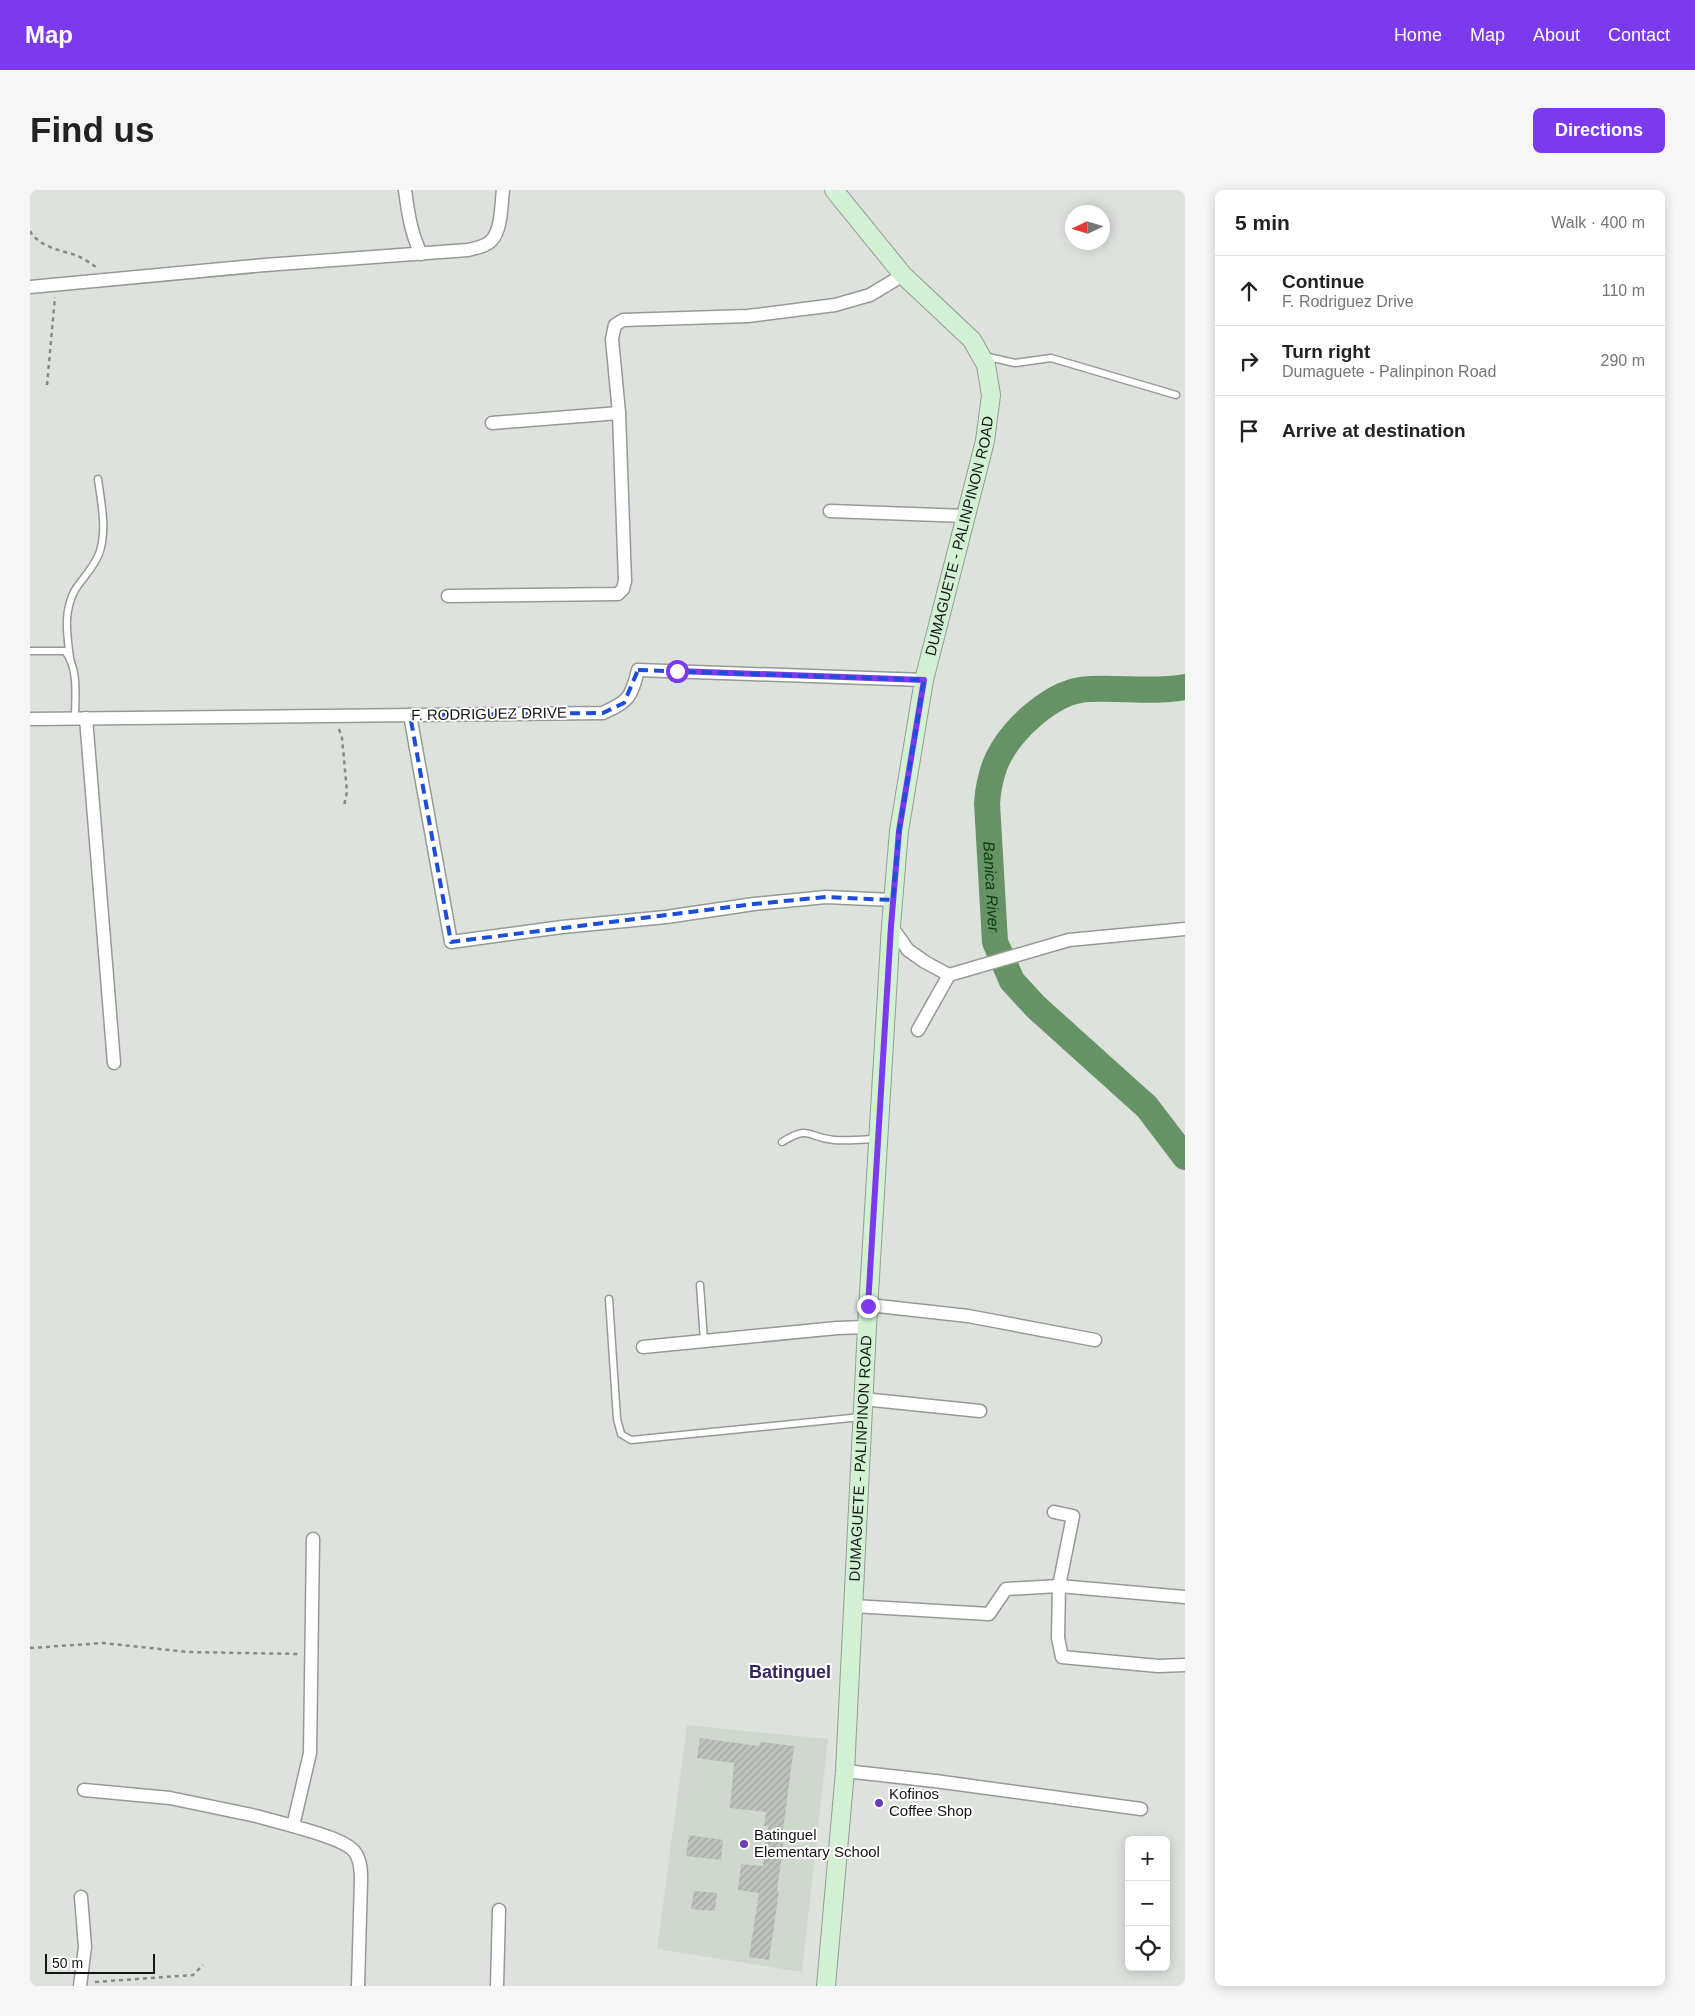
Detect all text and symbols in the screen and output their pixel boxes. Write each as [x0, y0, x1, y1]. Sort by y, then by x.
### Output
text: Map [25, 21, 73, 48]
text: Home [1394, 25, 1442, 45]
text: Map [1470, 25, 1505, 45]
text: About [1533, 25, 1580, 45]
text: Contact [1608, 25, 1670, 45]
button: Directions [1533, 108, 1665, 153]
text: Find us [30, 110, 154, 149]
north arrow [1065, 205, 1110, 250]
text: 5 min [1235, 211, 1290, 234]
text: Walk · 400 m [1551, 214, 1645, 231]
text: Continue [1282, 271, 1364, 292]
icon: ahead [1235, 277, 1263, 305]
text: 110 m [1602, 282, 1645, 299]
text: F. Rodriguez Drive [1282, 293, 1414, 310]
text: Turn right [1282, 341, 1370, 362]
icon: right [1235, 347, 1263, 375]
text: 290 m [1601, 352, 1645, 369]
text: Dumaguete - Palinpinon Road [1282, 363, 1496, 380]
street label: DUMAGUETE - PALINPINON ROAD [922, 415, 996, 658]
icon: arrive [1235, 417, 1263, 445]
text: Arrive at destination [1282, 420, 1466, 441]
route start [666, 660, 689, 683]
street label: F. RODRIGUEZ DRIVE [411, 704, 567, 723]
water label: Banica River [980, 841, 1002, 933]
route end [857, 1295, 880, 1318]
street label: DUMAGUETE - PALINPINON ROAD [845, 1334, 875, 1582]
district label: Batinguel [749, 1662, 831, 1682]
place label: Kofinos Coffee Shop [889, 1785, 972, 1819]
marker: Kofinos Coffee Shop [873, 1797, 885, 1809]
place label: Batinguel Elementary School [754, 1826, 880, 1860]
map controls [1125, 1836, 1170, 1971]
button: + [1125, 1836, 1170, 1881]
marker: Batinguel Elementary School [738, 1838, 750, 1850]
button: − [1125, 1881, 1170, 1926]
button: locate [1125, 1926, 1170, 1971]
scale bar [45, 1951, 155, 1974]
text: 50 m [52, 1955, 83, 1971]

